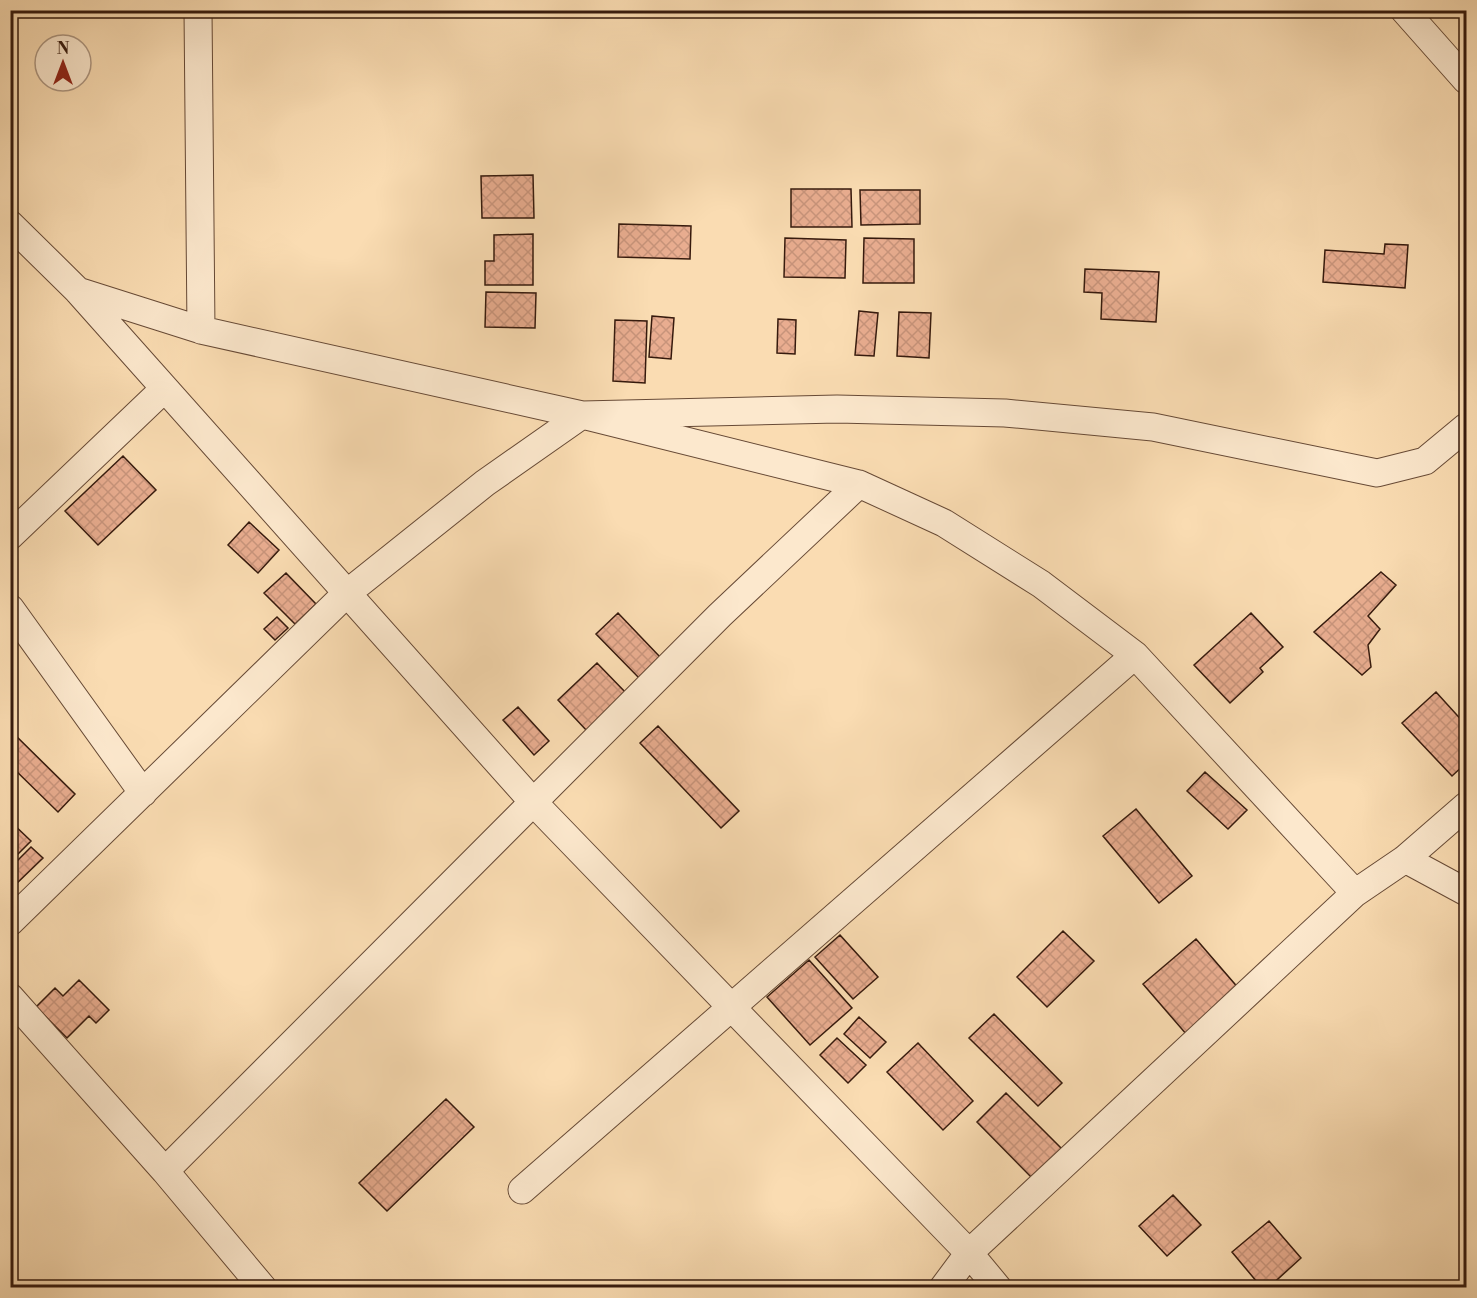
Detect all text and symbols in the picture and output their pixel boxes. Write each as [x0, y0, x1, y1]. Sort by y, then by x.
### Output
north arrow [33, 33, 93, 93]
text: N [57, 39, 70, 59]

